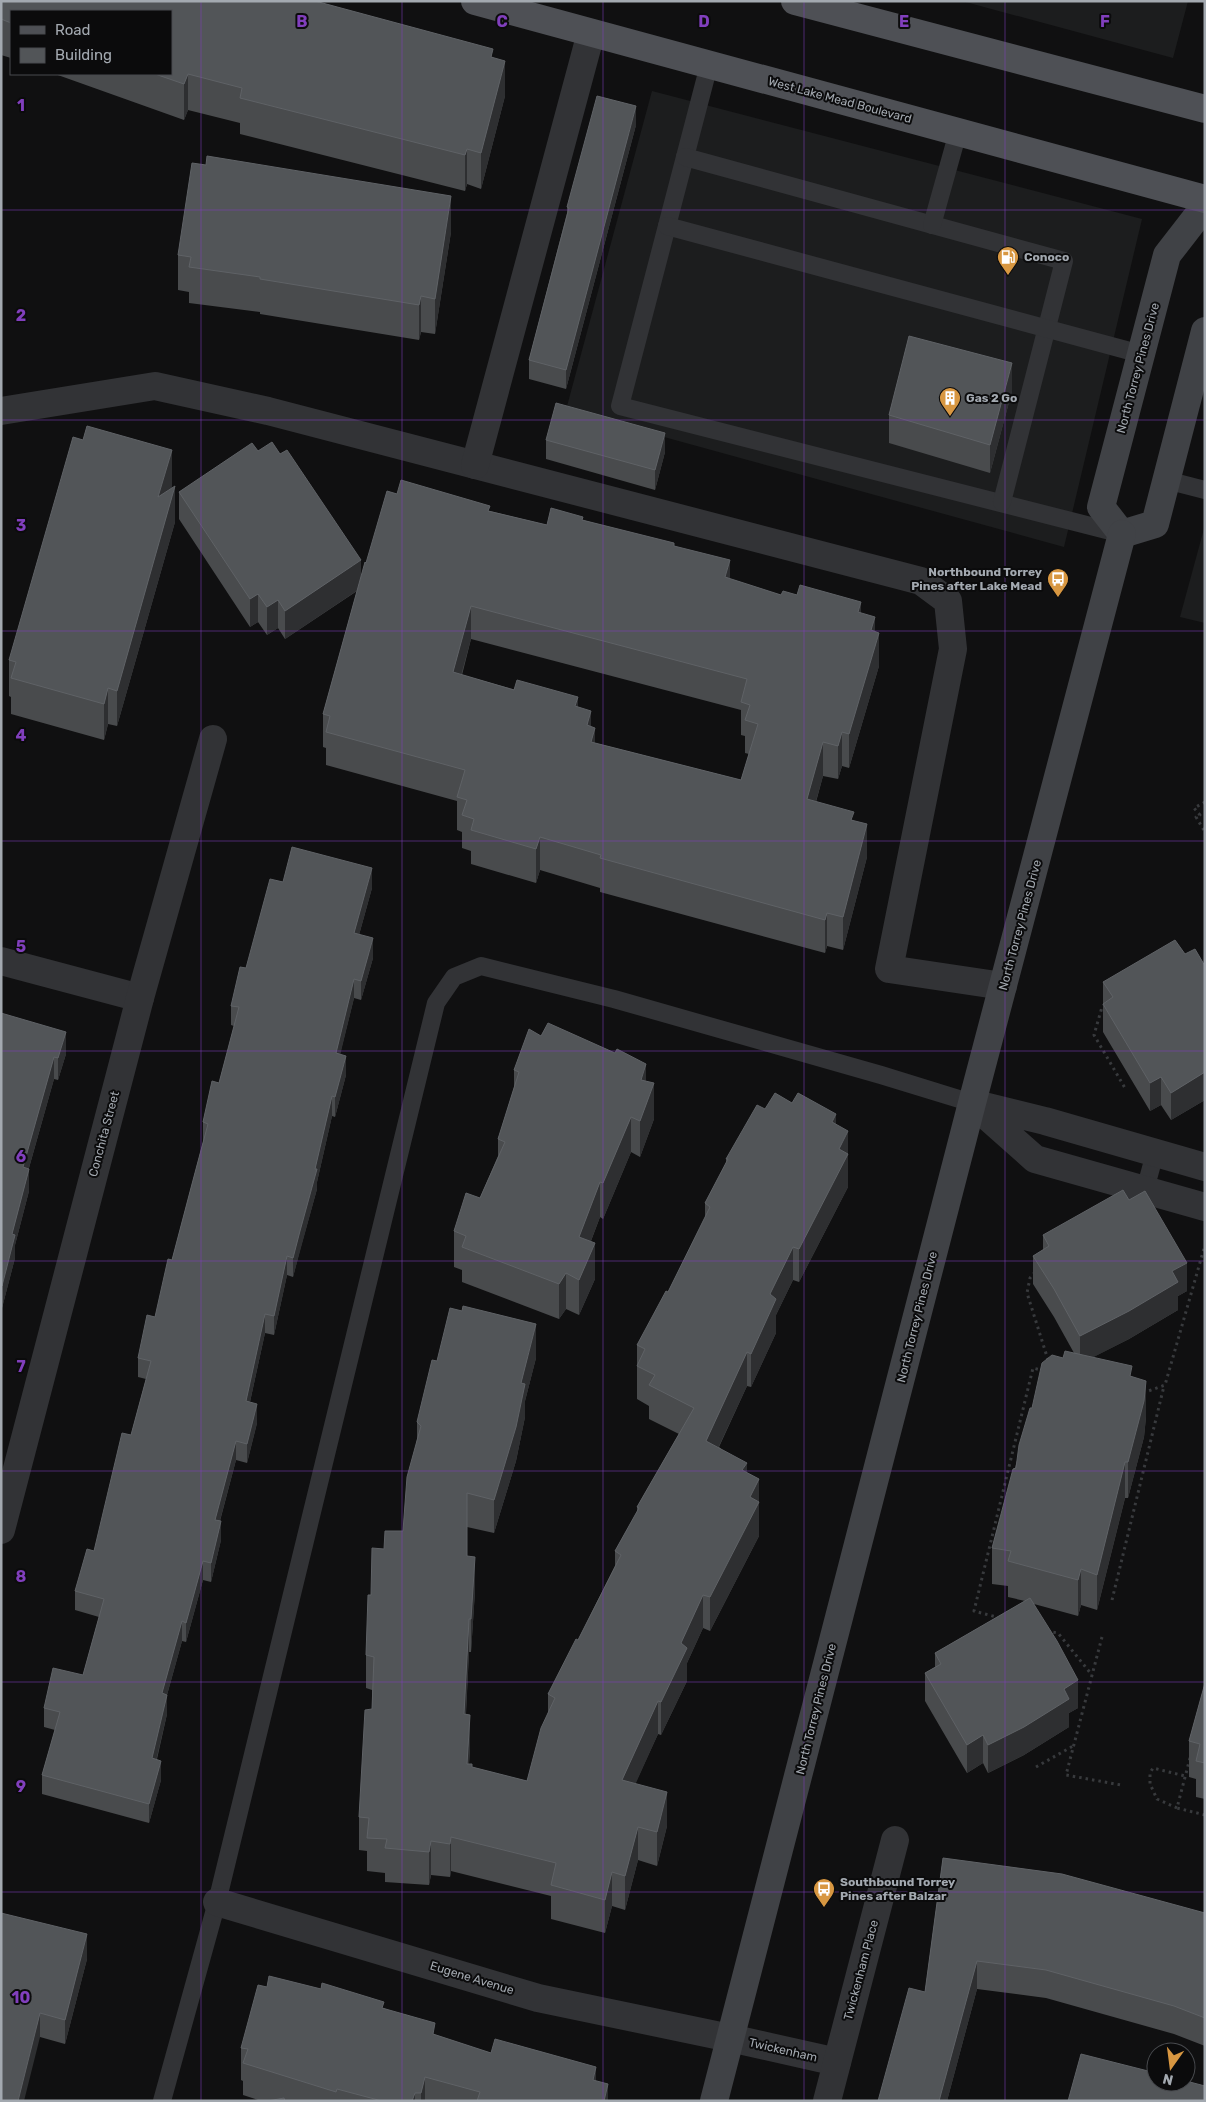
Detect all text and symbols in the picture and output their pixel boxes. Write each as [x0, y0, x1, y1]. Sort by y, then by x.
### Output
legend [10, 10, 172, 75]
text: B [296, 12, 308, 31]
text: C [496, 12, 508, 31]
text: D [698, 12, 710, 31]
text: E [899, 12, 909, 31]
text: F [1100, 12, 1110, 31]
text: Road [55, 21, 91, 39]
text: Building [55, 46, 112, 64]
street label: West Lake Mead Boulevard [767, 74, 913, 126]
text: 1 [17, 96, 25, 115]
fuel station icon: Conoco [996, 245, 1020, 276]
place label: Conoco [1024, 250, 1069, 264]
street label: North Torrey Pines Drive [1114, 301, 1162, 435]
text: 2 [16, 306, 26, 325]
building icon: Gas 2 Go [938, 386, 962, 417]
place label: Gas 2 Go [966, 391, 1017, 405]
text: 3 [16, 516, 26, 535]
place label: Northbound Torrey Pines after Lake Mead [911, 565, 1042, 593]
bus stop icon: Northbound Torrey Pines after Lake Mead [1046, 567, 1070, 598]
text: 4 [16, 726, 27, 745]
street label: North Torrey Pines Drive [996, 858, 1044, 992]
text: 5 [16, 937, 26, 956]
street label: Conchita Street [86, 1089, 122, 1178]
text: 6 [16, 1147, 26, 1166]
street label: North Torrey Pines Drive [894, 1250, 940, 1384]
text: 7 [16, 1357, 26, 1376]
text: 8 [16, 1567, 27, 1586]
street label: North Torrey Pines Drive [793, 1642, 839, 1776]
text: 9 [16, 1777, 26, 1796]
place label: Southbound Torrey Pines after Balzar [840, 1875, 955, 1903]
bus stop icon: Southbound Torrey Pines after Balzar [812, 1877, 836, 1908]
street label: Twickenham Place [841, 1918, 881, 2022]
street label: Eugene Avenue [428, 1959, 516, 1997]
text: 10 [12, 1988, 31, 2007]
street label: Twickenham [747, 2035, 819, 2065]
north arrow [1146, 2042, 1196, 2092]
text: N [1161, 2070, 1175, 2089]

